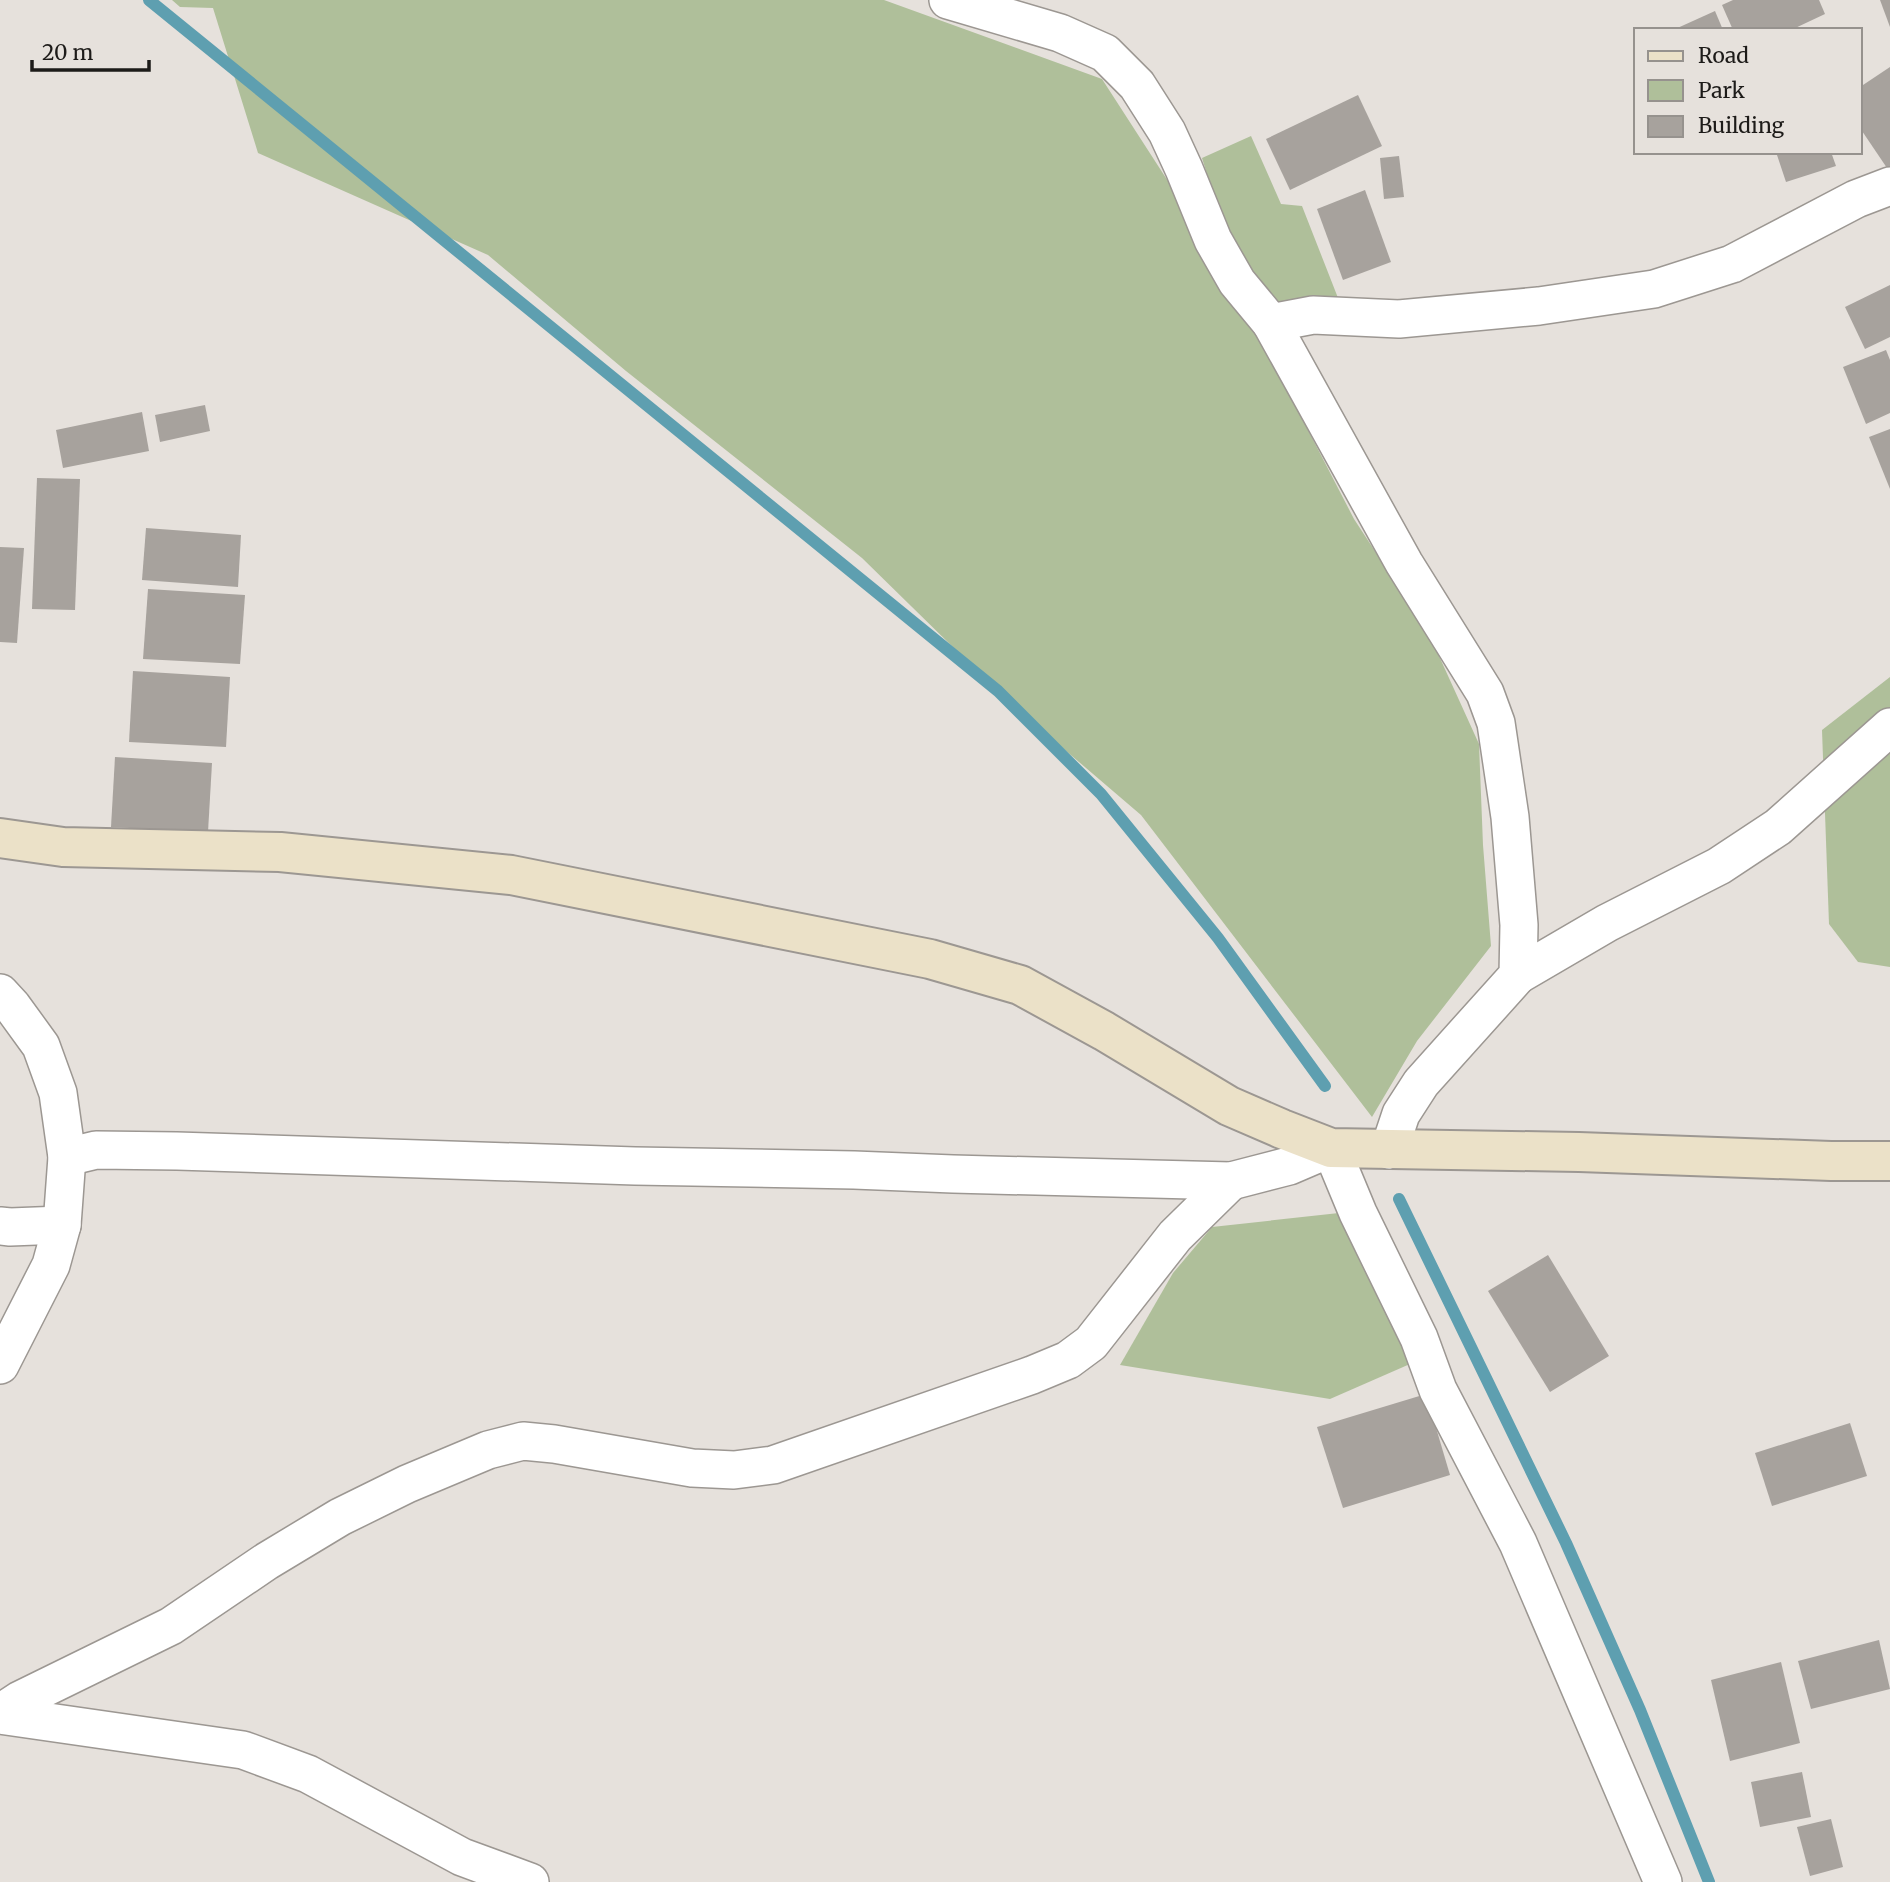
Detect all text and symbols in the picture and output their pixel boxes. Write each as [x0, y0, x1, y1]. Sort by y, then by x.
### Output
scale bar [32, 28, 149, 72]
legend [1634, 28, 1862, 154]
text: 20 m [42, 39, 94, 66]
text: Road [1698, 42, 1749, 69]
text: Park [1698, 77, 1745, 104]
text: Building [1698, 112, 1785, 139]

